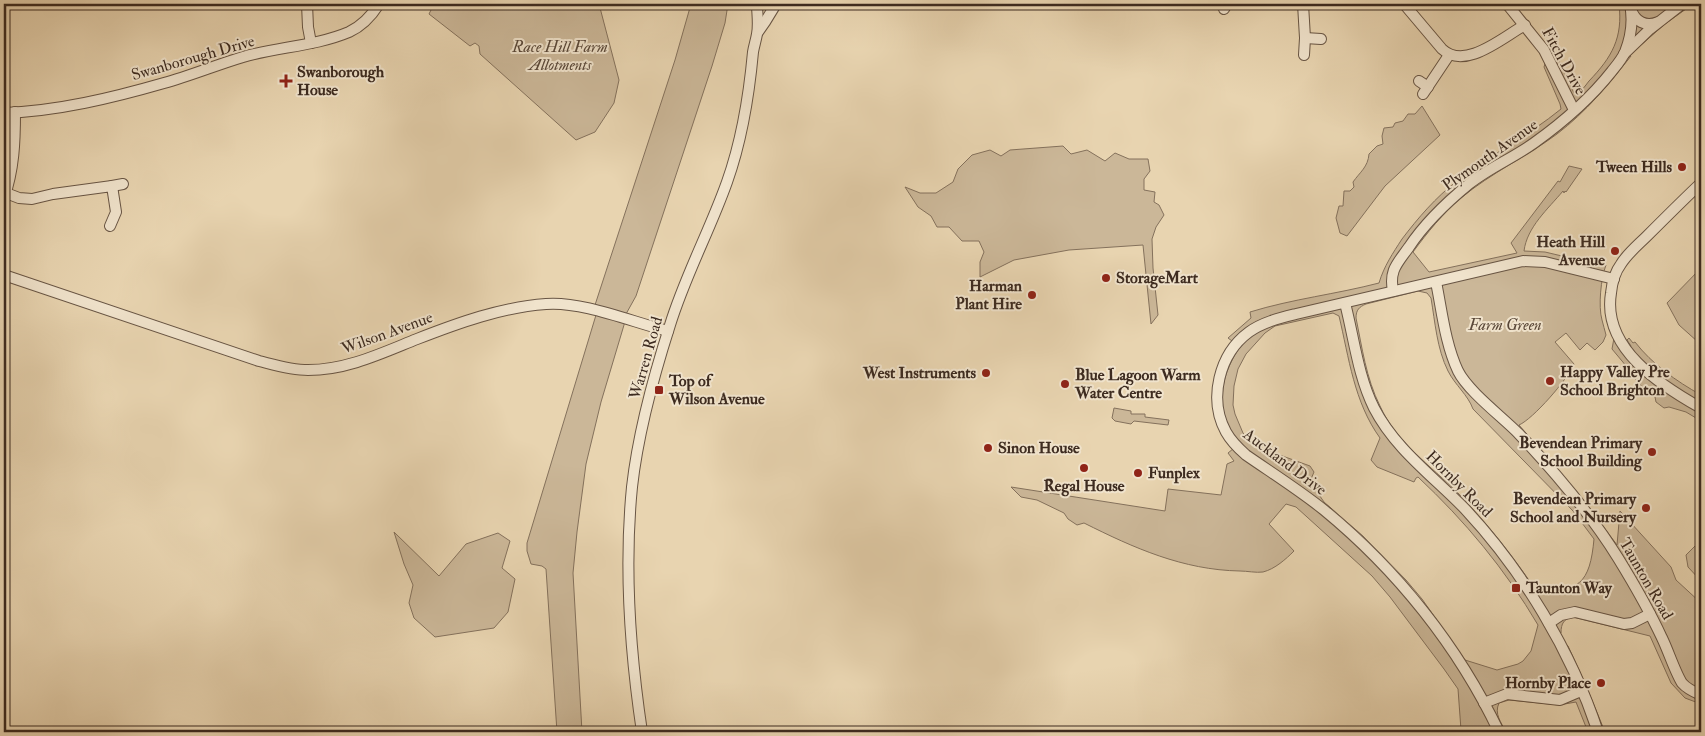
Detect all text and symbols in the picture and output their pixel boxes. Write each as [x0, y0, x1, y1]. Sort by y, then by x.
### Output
street label: Fitch Drive [1537, 24, 1591, 99]
street label: Swanborough Drive [129, 31, 257, 85]
park label: Race Hill Farm Allotments [511, 37, 608, 75]
place label: Swanborough House [297, 62, 385, 100]
marker: Swanborough House [279, 74, 293, 88]
street label: Plymouth Avenue [1438, 115, 1542, 195]
place label: Tween Hills [1595, 157, 1673, 177]
marker: Tween Hills [1676, 161, 1688, 173]
place label: Heath Hill Avenue [1536, 232, 1606, 270]
marker: Heath Hill Avenue [1609, 245, 1621, 257]
place label: StorageMart [1116, 268, 1199, 289]
marker: StorageMart [1100, 272, 1112, 284]
place label: Harman Plant Hire [955, 276, 1023, 314]
marker: Harman Plant Hire [1026, 289, 1038, 301]
street label: Wilson Avenue [338, 307, 436, 359]
street label: Warren Road [624, 314, 667, 403]
park label: Farm Green [1467, 315, 1542, 335]
place label: Happy Valley Pre School Brighton [1560, 362, 1670, 401]
place label: West Instruments [862, 363, 977, 383]
place label: Blue Lagoon Warm Water Centre [1074, 365, 1201, 403]
marker: West Instruments [980, 367, 992, 379]
place label: Top of Wilson Avenue [668, 371, 765, 409]
marker: Happy Valley Pre School Brighton [1544, 375, 1556, 387]
marker: Blue Lagoon Warm Water Centre [1059, 378, 1071, 390]
marker: Top of Wilson Avenue [653, 384, 665, 396]
street label: Auckland Drive [1239, 424, 1331, 500]
place label: Bevendean Primary School Building [1519, 433, 1643, 472]
place label: Sinon House [998, 438, 1080, 458]
marker: Sinon House [982, 442, 994, 454]
street label: Hornby Road [1421, 446, 1497, 522]
marker: Bevendean Primary School Building [1646, 446, 1658, 458]
marker: Regal House [1078, 462, 1090, 474]
place label: Funplex [1148, 463, 1201, 484]
marker: Funplex [1132, 467, 1144, 479]
place label: Regal House [1044, 476, 1125, 497]
place label: Bevendean Primary School and Nursery [1510, 489, 1637, 528]
marker: Bevendean Primary School and Nursery [1640, 502, 1652, 514]
street label: Taunton Road [1615, 535, 1677, 624]
place label: Taunton Way [1525, 578, 1613, 599]
marker: Taunton Way [1510, 582, 1522, 594]
place label: Hornby Place [1505, 673, 1591, 694]
marker: Hornby Place [1595, 677, 1607, 689]

